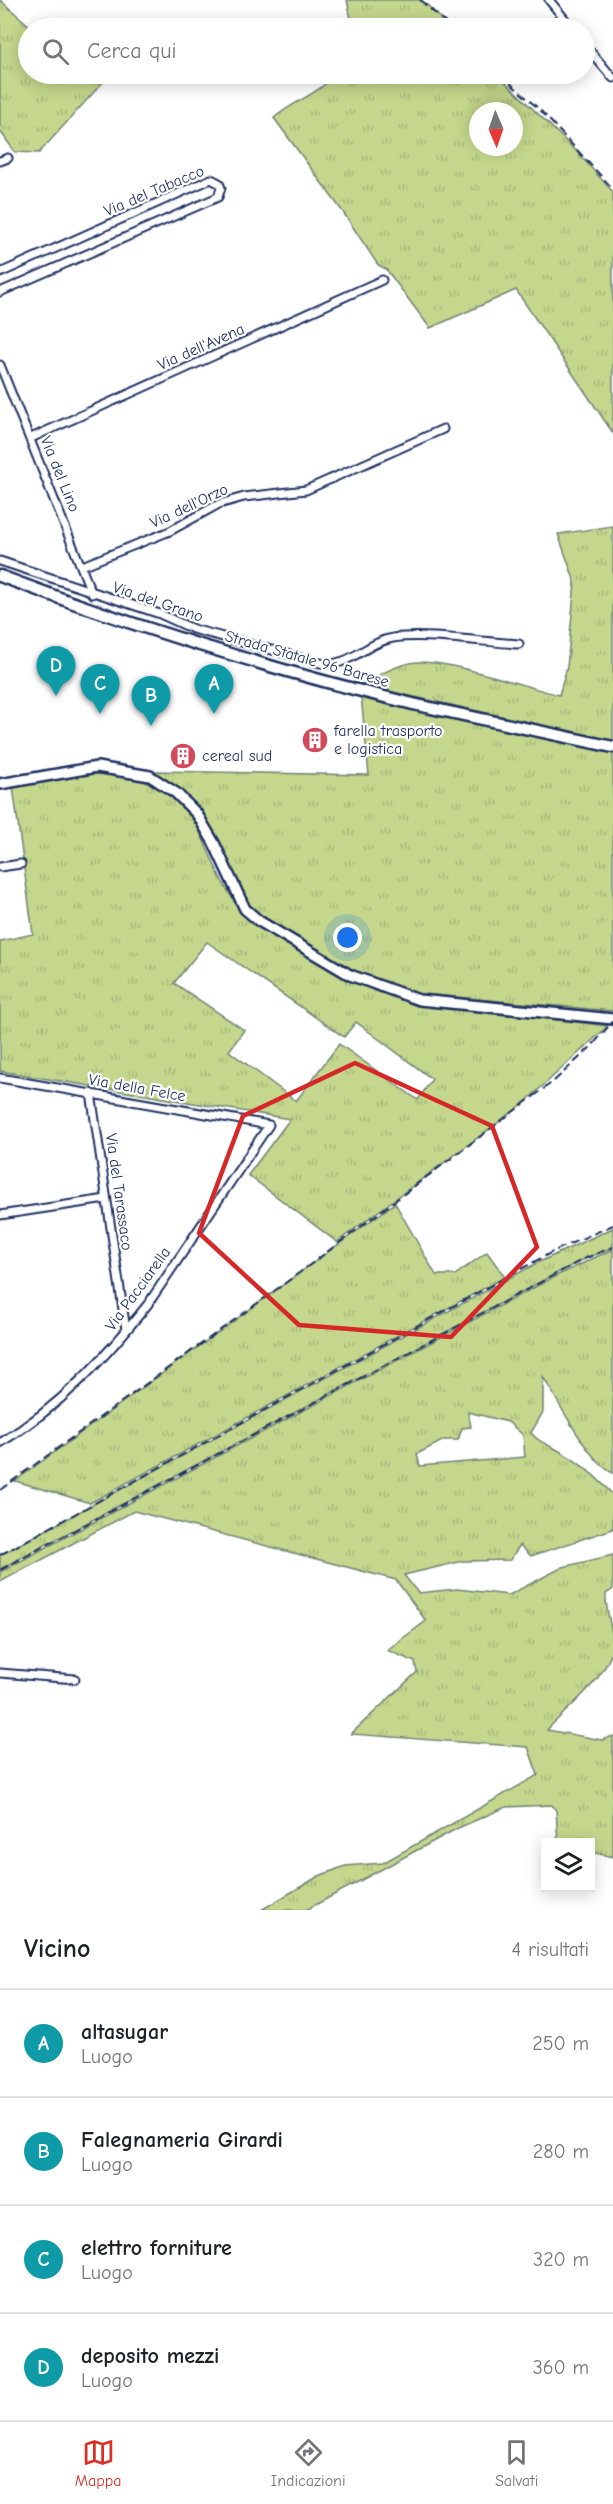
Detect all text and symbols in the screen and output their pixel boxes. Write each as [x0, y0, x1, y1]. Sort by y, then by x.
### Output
search box [18, 18, 595, 84]
icon: search [39, 35, 72, 68]
text: Cerca qui [87, 38, 177, 64]
north arrow [469, 102, 523, 156]
street label: Via del Tabacco [101, 162, 207, 220]
street label: Via dell'Avena [155, 320, 247, 374]
street label: Via del Lino [37, 433, 83, 515]
street label: Via dell'Orzo [147, 480, 231, 532]
street label: Via del Grano [111, 578, 205, 626]
street label: Strada Statale 96 Barese [223, 627, 391, 691]
pin: D [36, 646, 76, 696]
pin: C [80, 664, 120, 714]
pin: A [194, 664, 234, 714]
pin: B [132, 676, 170, 726]
place label: farella trasporto e logistica [333, 722, 443, 758]
building icon: farella trasporto e logistica [300, 725, 330, 755]
building icon: cereal sud [168, 741, 198, 771]
place label: cereal sud [202, 747, 272, 765]
your location [333, 923, 362, 952]
street label: Via della Felce [87, 1071, 187, 1105]
street label: Via del Tarassaco [102, 1132, 136, 1252]
street label: Via Pacciarella [102, 1244, 174, 1334]
map controls [541, 1838, 595, 1892]
button: layers [541, 1838, 595, 1892]
text: Vicino [24, 1934, 90, 1964]
text: 4 risultati [512, 1938, 589, 1961]
text: altasugar [81, 2019, 168, 2045]
text: A [38, 2032, 49, 2055]
text: 250 m [532, 2032, 589, 2055]
text: Luogo [81, 2045, 133, 2068]
text: Falegnameria Girardi [81, 2127, 283, 2153]
text: B [37, 2140, 50, 2163]
text: 280 m [533, 2140, 589, 2163]
text: Luogo [81, 2153, 133, 2176]
text: elettro forniture [81, 2235, 232, 2261]
text: C [37, 2248, 50, 2271]
text: 320 m [533, 2248, 589, 2271]
text: Luogo [81, 2261, 133, 2284]
text: deposito mezzi [81, 2343, 219, 2369]
text: D [37, 2356, 50, 2379]
text: 360 m [533, 2356, 589, 2379]
text: Luogo [81, 2369, 133, 2392]
tab: Mappa [75, 2436, 122, 2490]
tab: Indicazioni [271, 2436, 346, 2490]
tab: Salvati [495, 2436, 538, 2490]

